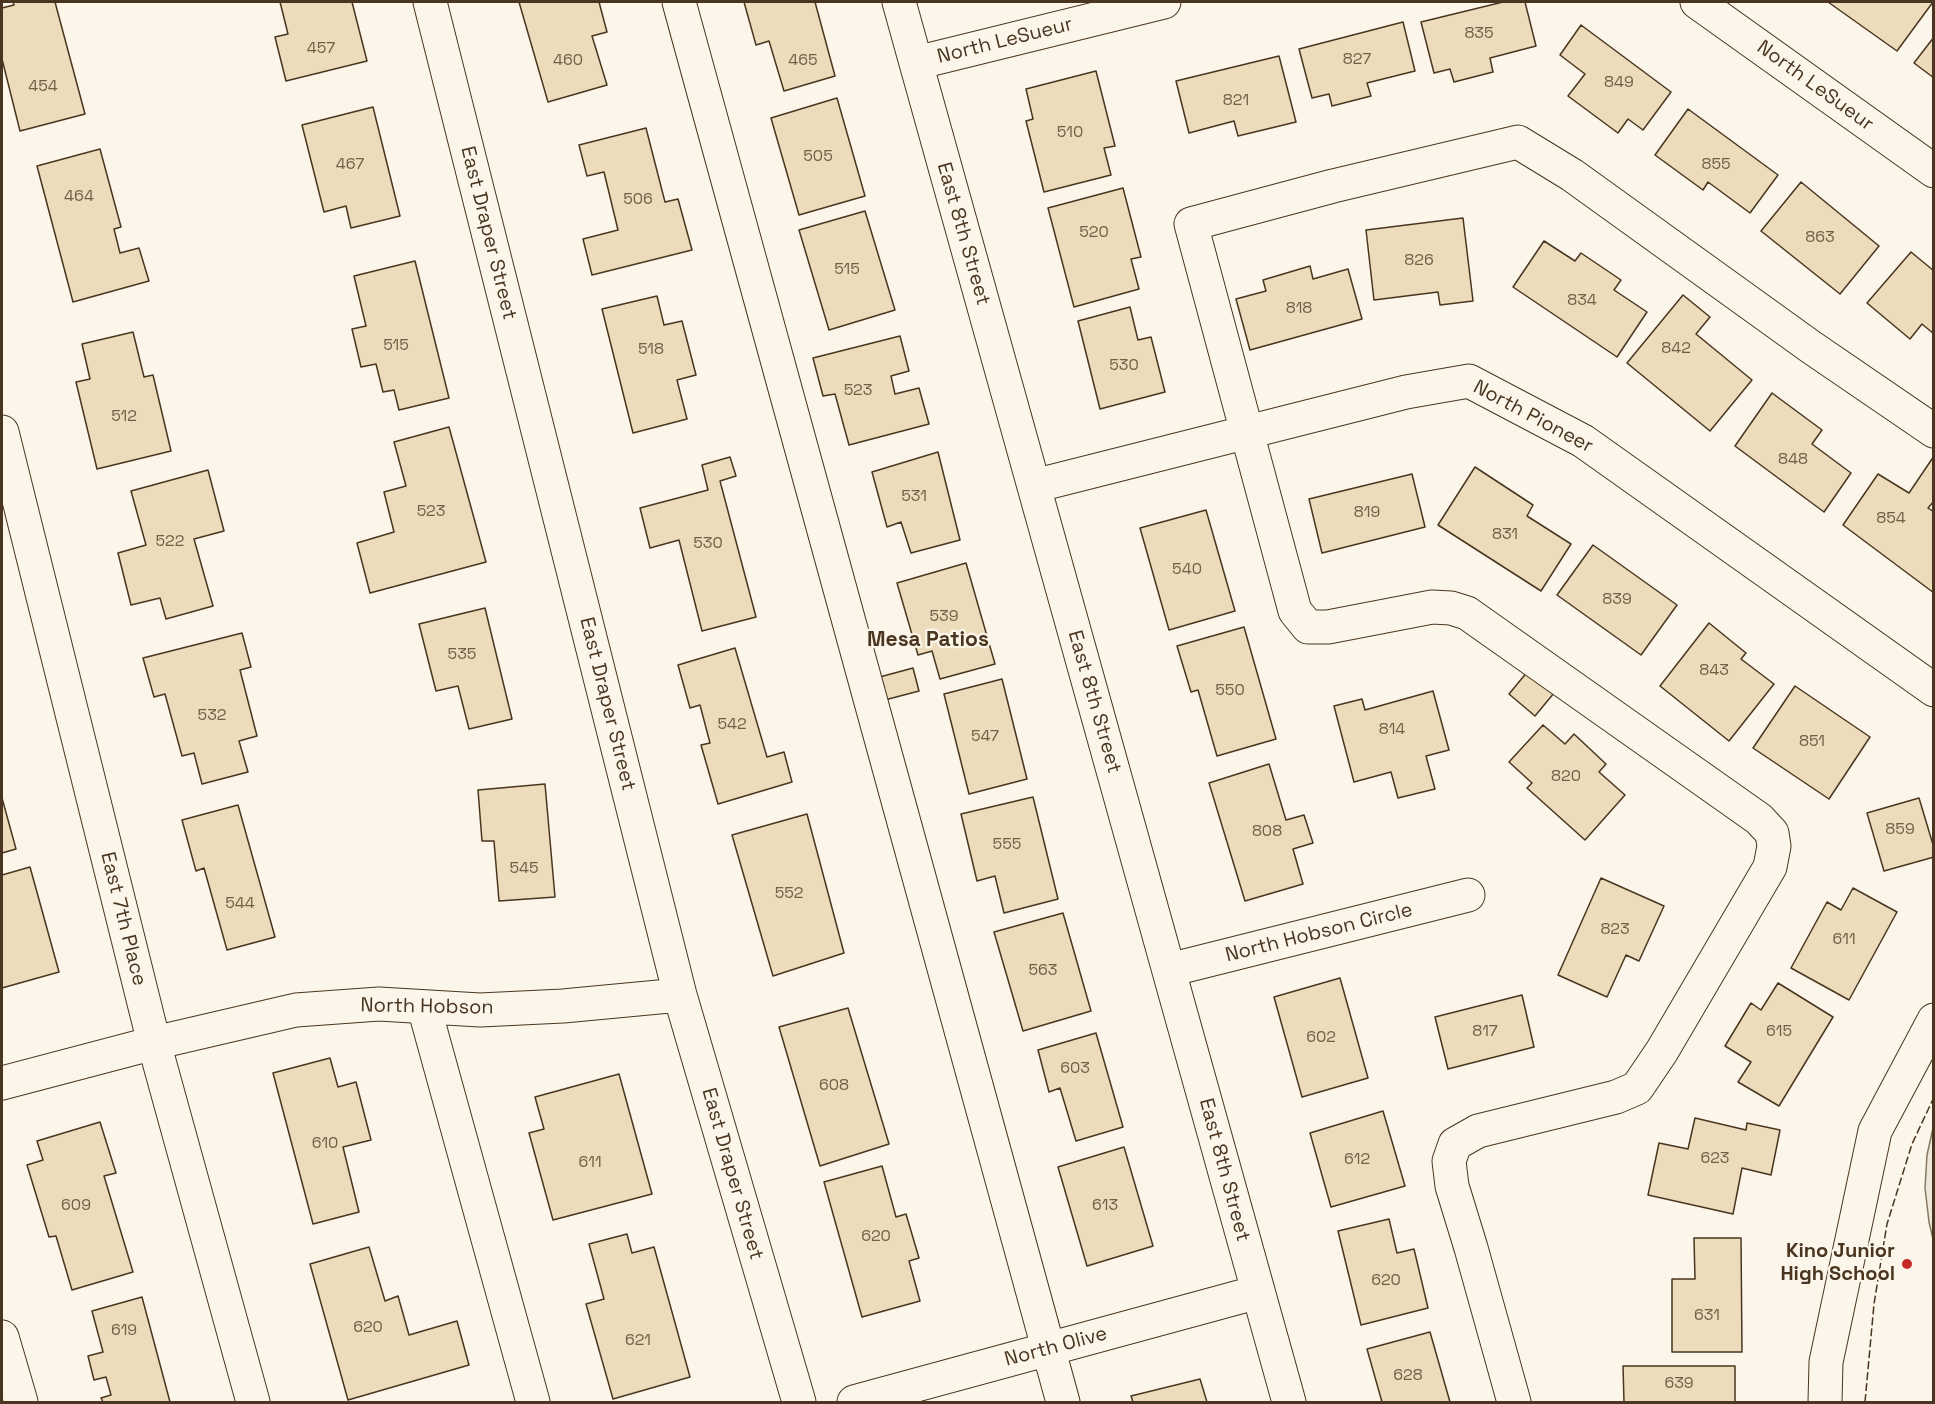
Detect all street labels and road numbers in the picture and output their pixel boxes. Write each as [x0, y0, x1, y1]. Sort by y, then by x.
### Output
street label: North LeSueur [935, 13, 1075, 69]
street label: North LeSueur [1752, 36, 1878, 136]
street label: East Draper Street [455, 144, 521, 322]
street label: East 8th Street [931, 160, 995, 308]
street label: North Pioneer [1469, 375, 1597, 459]
street label: East Draper Street [574, 615, 640, 793]
street label: East 8th Street [1062, 628, 1126, 776]
street label: East 7th Place [95, 850, 151, 988]
street label: North Hobson Circle [1223, 898, 1415, 968]
street label: North Hobson [360, 994, 494, 1020]
street label: East Draper Street [696, 1085, 768, 1263]
street label: East 8th Street [1193, 1096, 1255, 1244]
street label: North Olive [1002, 1322, 1110, 1372]

